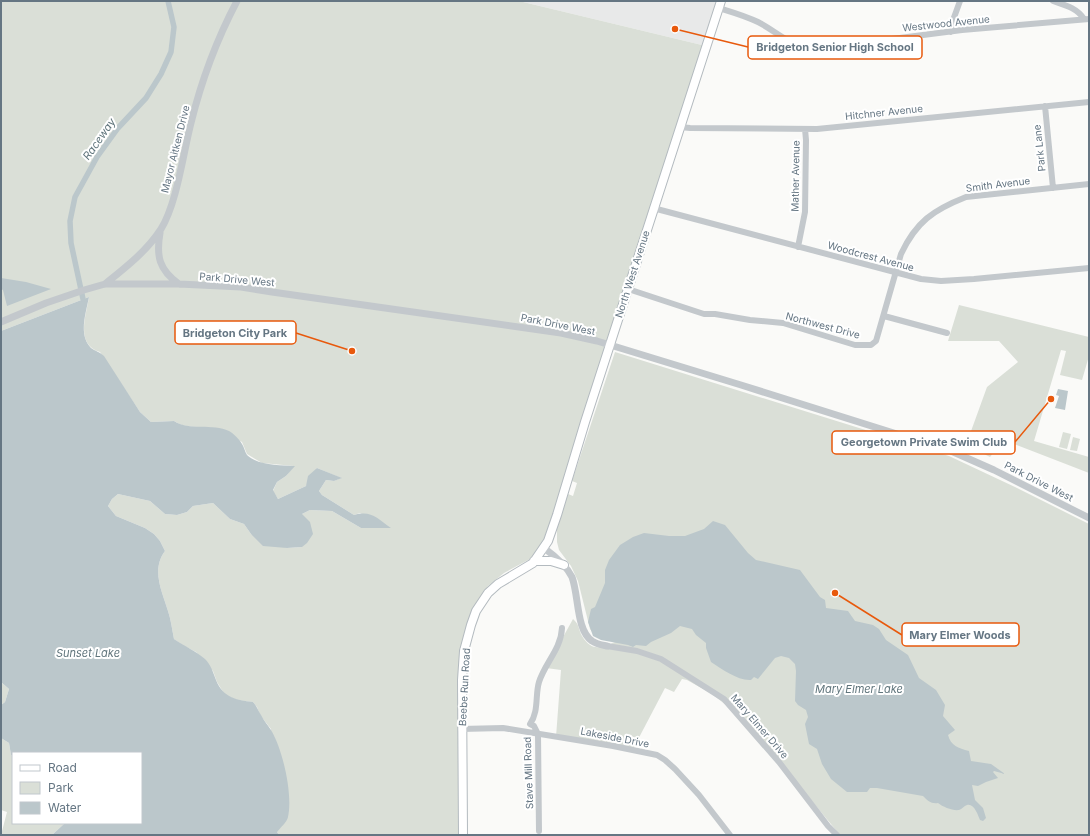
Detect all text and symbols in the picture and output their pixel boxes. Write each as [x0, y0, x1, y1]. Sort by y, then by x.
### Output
street label: Westwood Avenue [902, 12, 991, 34]
callout: Bridgeton Senior High School [748, 36, 922, 59]
text: Bridgeton Senior High School [756, 40, 914, 54]
street label: Hitchner Avenue [845, 102, 924, 122]
street label: Mayor Aitken Drive [158, 104, 192, 194]
water label: Raceway [80, 115, 119, 163]
street label: Park Lane [1031, 124, 1047, 172]
street label: Mather Avenue [788, 140, 802, 212]
street label: Smith Avenue [965, 174, 1031, 194]
street label: North West Avenue [612, 229, 652, 319]
street label: Woodcrest Avenue [826, 239, 916, 273]
street label: Park Drive West [199, 270, 276, 288]
street label: Northwest Drive [784, 309, 862, 341]
street label: Park Drive West [520, 311, 597, 337]
callout: Bridgeton City Park [175, 321, 296, 344]
text: Bridgeton City Park [183, 326, 288, 340]
callout: Georgetown Private Swim Club [832, 431, 1015, 454]
text: Georgetown Private Swim Club [841, 435, 1007, 449]
street label: Park Drive West [1003, 458, 1076, 504]
callout: Mary Elmer Woods [902, 623, 1019, 646]
text: Mary Elmer Woods [909, 628, 1011, 642]
water label: Sunset Lake [56, 646, 120, 660]
street label: Beebe Run Road [456, 648, 472, 726]
water label: Mary Elmer Lake [815, 682, 903, 696]
street label: Mary Elmer Drive [729, 691, 791, 761]
street label: Lakeside Drive [580, 724, 650, 750]
street label: Stave Mill Road [521, 737, 535, 809]
legend [12, 752, 142, 824]
text: Road [48, 760, 77, 775]
text: Park [48, 780, 74, 795]
text: Water [48, 800, 82, 815]

